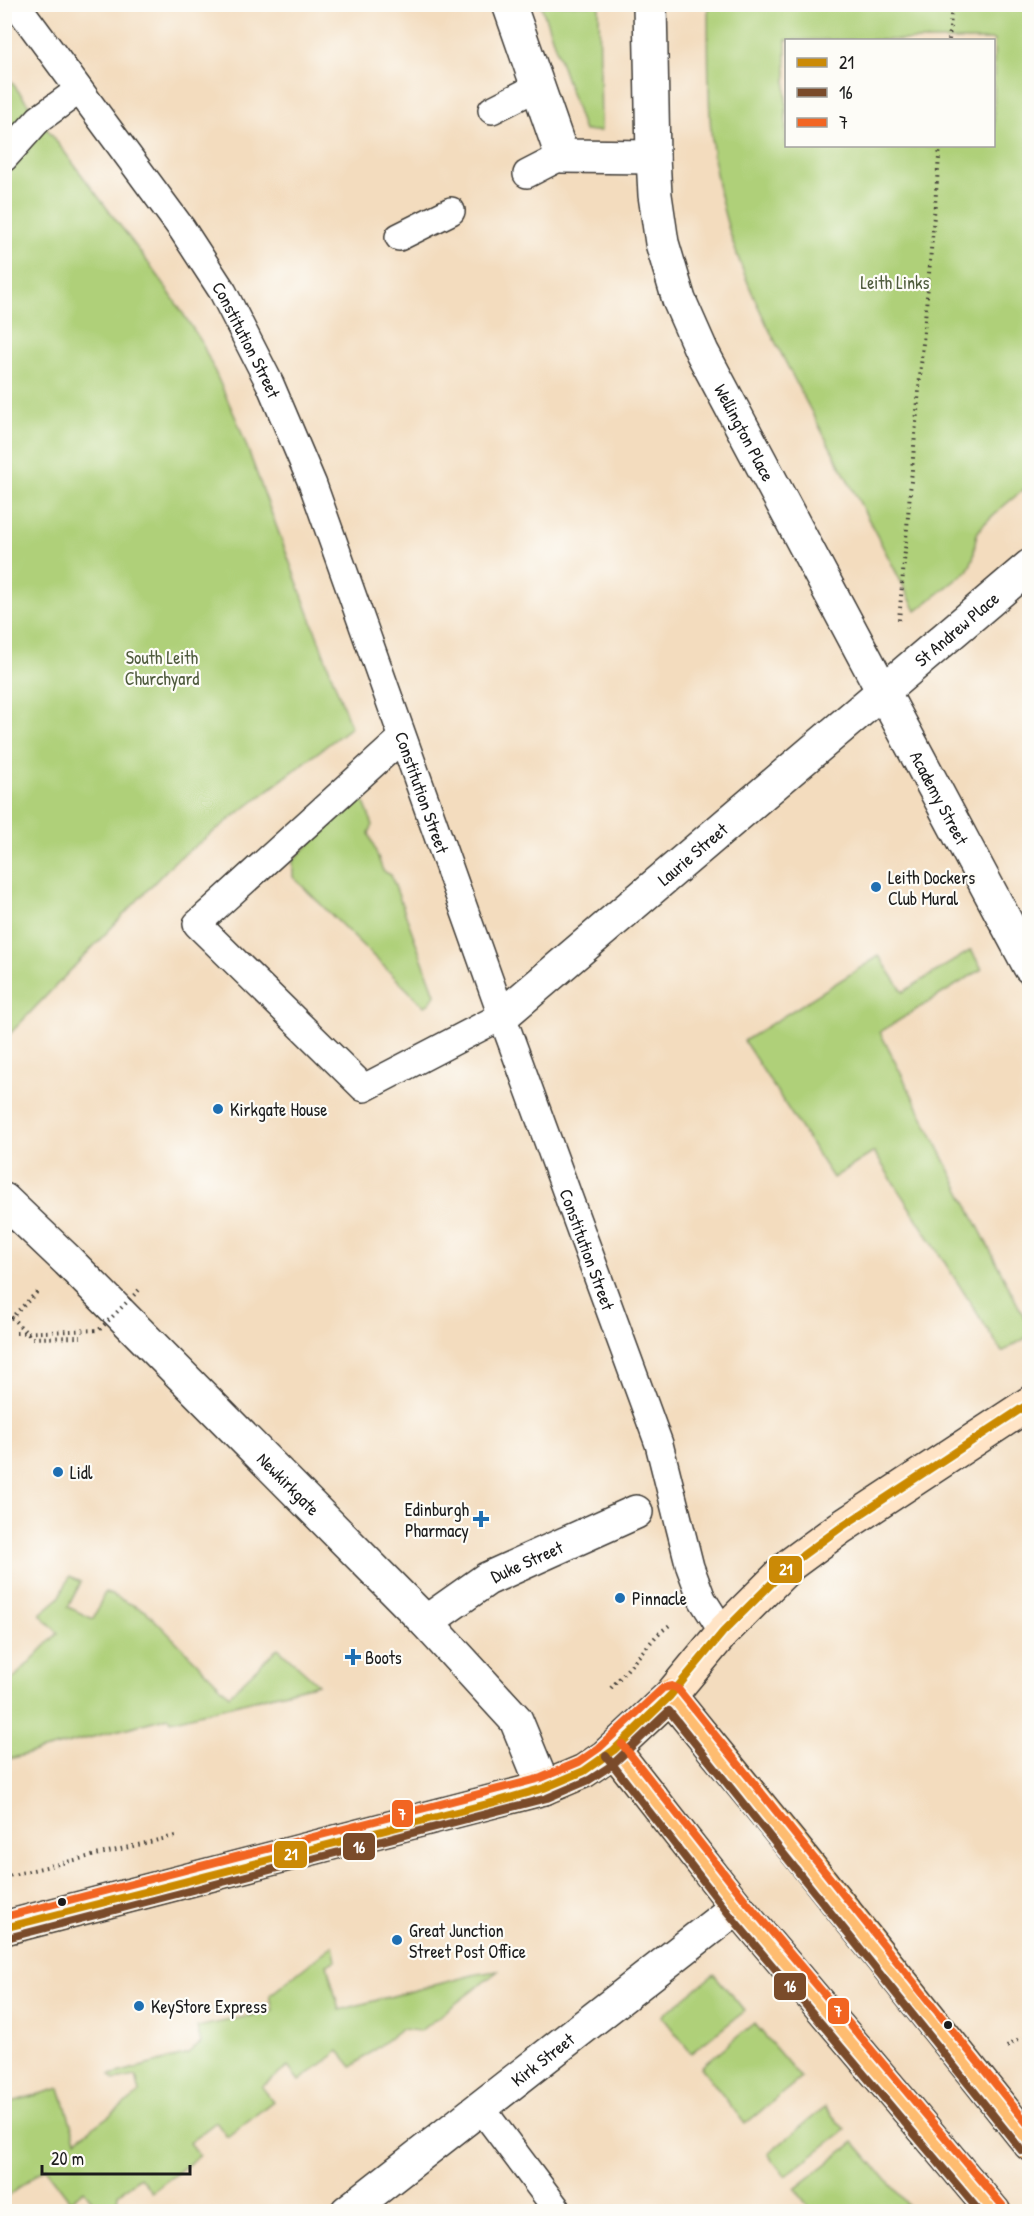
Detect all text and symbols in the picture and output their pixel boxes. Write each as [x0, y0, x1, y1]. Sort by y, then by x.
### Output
legend [785, 39, 995, 147]
text: 21 [839, 50, 854, 75]
text: 16 [839, 80, 853, 105]
text: 7 [839, 110, 848, 135]
park label: Leith Links [860, 270, 930, 295]
street label: Constitution Street [207, 276, 287, 402]
street label: Wellington Place [709, 379, 781, 485]
street label: St Andrew Place [909, 586, 1004, 672]
park label: South Leith Churchyard [125, 645, 199, 691]
street label: Constitution Street [389, 728, 456, 857]
street label: Academy Street [904, 746, 975, 850]
street label: Laurie Street [652, 816, 733, 891]
place label: Leith Dockers Club Mural [888, 865, 975, 911]
marker: Leith Dockers Club Mural [869, 880, 883, 894]
place label: Kirkgate House [230, 1097, 327, 1122]
marker: Kirkgate House [211, 1102, 225, 1116]
street label: Constitution Street [554, 1185, 622, 1314]
street label: Newkirkgate [252, 1447, 326, 1521]
place label: Lidl [70, 1460, 93, 1485]
marker: Lidl [51, 1465, 65, 1479]
place label: Edinburgh Pharmacy [405, 1497, 469, 1543]
marker: Edinburgh Pharmacy [474, 1512, 488, 1526]
street label: Duke Street [487, 1534, 567, 1588]
line badge: 21 [768, 1555, 803, 1584]
text: 21 [779, 1558, 793, 1580]
place label: Pinnacle [632, 1586, 687, 1611]
marker: Pinnacle [613, 1591, 627, 1605]
place label: Boots [365, 1645, 402, 1670]
marker: Boots [346, 1650, 360, 1664]
line badge: 7 [391, 1799, 414, 1828]
text: 7 [397, 1803, 406, 1825]
line badge: 16 [342, 1832, 376, 1861]
text: 16 [353, 1836, 366, 1858]
line badge: 21 [273, 1840, 308, 1869]
text: 21 [284, 1843, 298, 1865]
unlabelled marker [56, 1896, 68, 1908]
place label: Great Junction Street Post Office [409, 1918, 526, 1964]
marker: Great Junction Street Post Office [390, 1933, 404, 1947]
line badge: 16 [773, 1972, 807, 2001]
text: 16 [784, 1975, 797, 1997]
place label: KeyStore Express [151, 1994, 267, 2019]
line badge: 7 [827, 1997, 850, 2025]
marker: KeyStore Express [132, 1999, 146, 2013]
text: 7 [833, 2000, 842, 2022]
unlabelled marker [942, 2019, 954, 2031]
street label: Kirk Street [506, 2026, 580, 2092]
scale bar [42, 2138, 190, 2176]
text: 20 m [51, 2146, 84, 2171]

